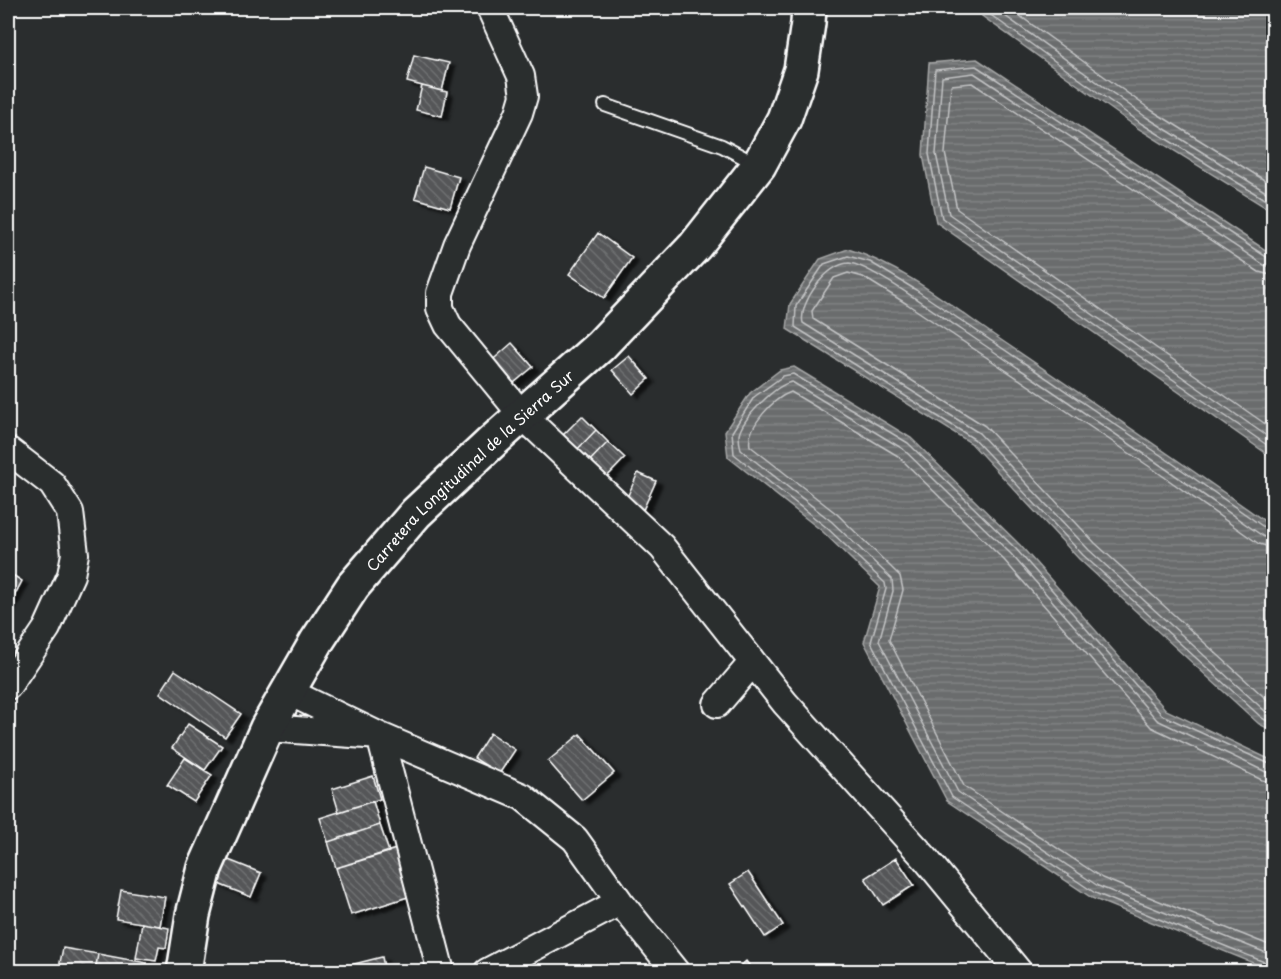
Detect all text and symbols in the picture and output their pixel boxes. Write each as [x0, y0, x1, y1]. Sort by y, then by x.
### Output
street label: Carretera Longitudinal de la Sierra Sur [360, 363, 578, 576]

